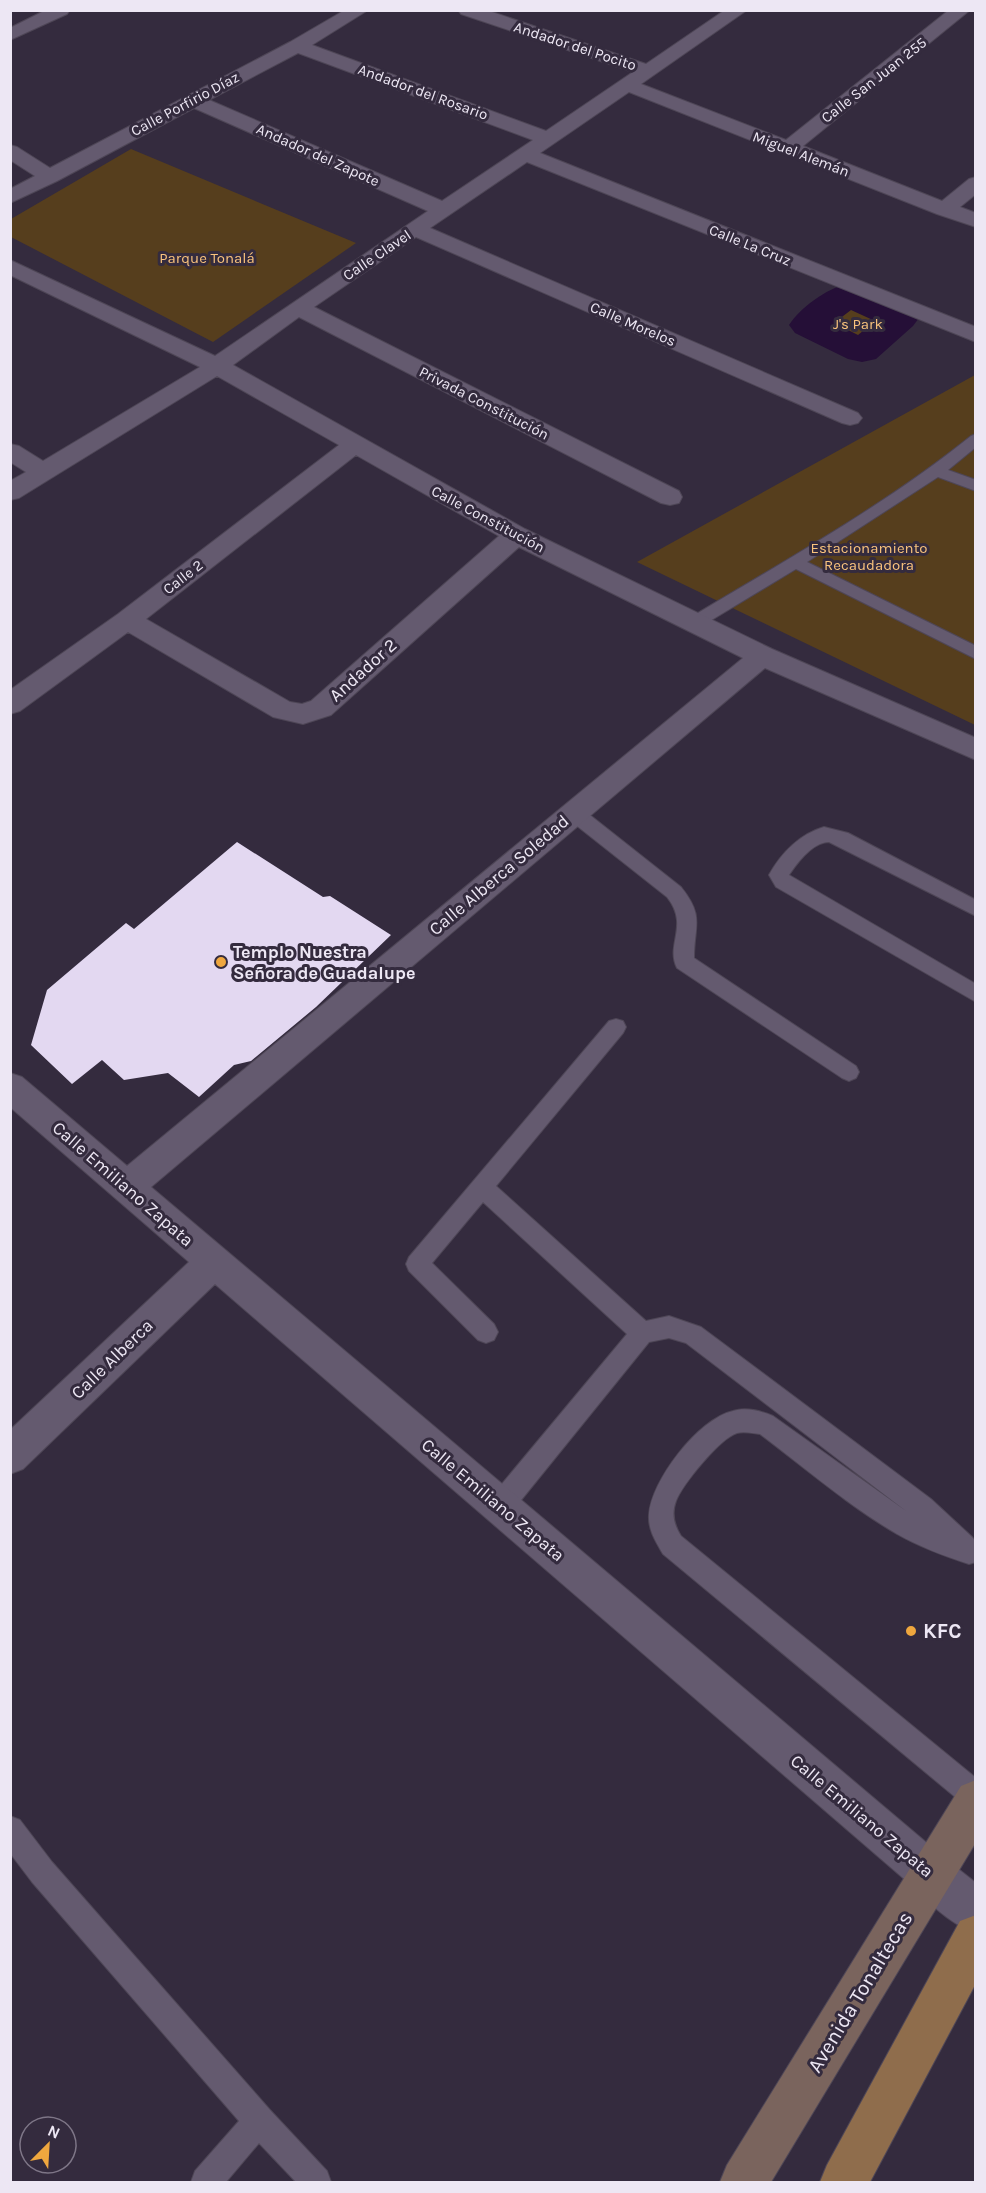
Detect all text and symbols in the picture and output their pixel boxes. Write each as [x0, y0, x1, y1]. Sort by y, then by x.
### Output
street label: Andador del Pocito [511, 18, 639, 74]
street label: Calle San Juan 255 [818, 33, 930, 127]
street label: Andador del Rosario [356, 60, 490, 124]
street label: Calle Porfirio Díaz [128, 68, 242, 140]
street label: Andador del Zapote [254, 120, 382, 190]
street label: Miguel Alemán [750, 127, 852, 181]
street label: Calle La Cruz [706, 220, 794, 270]
street label: Calle Clavel [340, 226, 414, 284]
park label: Parque Tonalá [159, 249, 255, 267]
street label: Calle Morelos [587, 298, 679, 350]
park label: J's Park [833, 315, 883, 333]
street label: Privada Constitución [416, 362, 552, 444]
street label: Calle Constitución [428, 482, 548, 556]
park label: Estacionamiento Recaudadora [810, 539, 928, 574]
street label: Calle 2 [159, 556, 207, 598]
street label: Andador 2 [325, 634, 401, 706]
street label: Calle Alberca Soledad [424, 810, 574, 940]
place label: Templo Nuestra Señora de Guadalupe [233, 941, 416, 984]
marker: Templo Nuestra Señora de Guadalupe [214, 955, 228, 969]
street label: Calle Emiliano Zapata [48, 1117, 198, 1251]
street label: Calle Alberca [66, 1314, 158, 1404]
street label: Calle Emiliano Zapata [417, 1434, 569, 1566]
place label: KFC [923, 1619, 962, 1643]
marker: KFC [904, 1624, 918, 1638]
street label: Calle Emiliano Zapata [786, 1750, 938, 1882]
street label: Avenida Tonaltecas [802, 1907, 918, 2077]
north arrow [18, 2115, 78, 2175]
text: N [45, 2121, 63, 2143]

